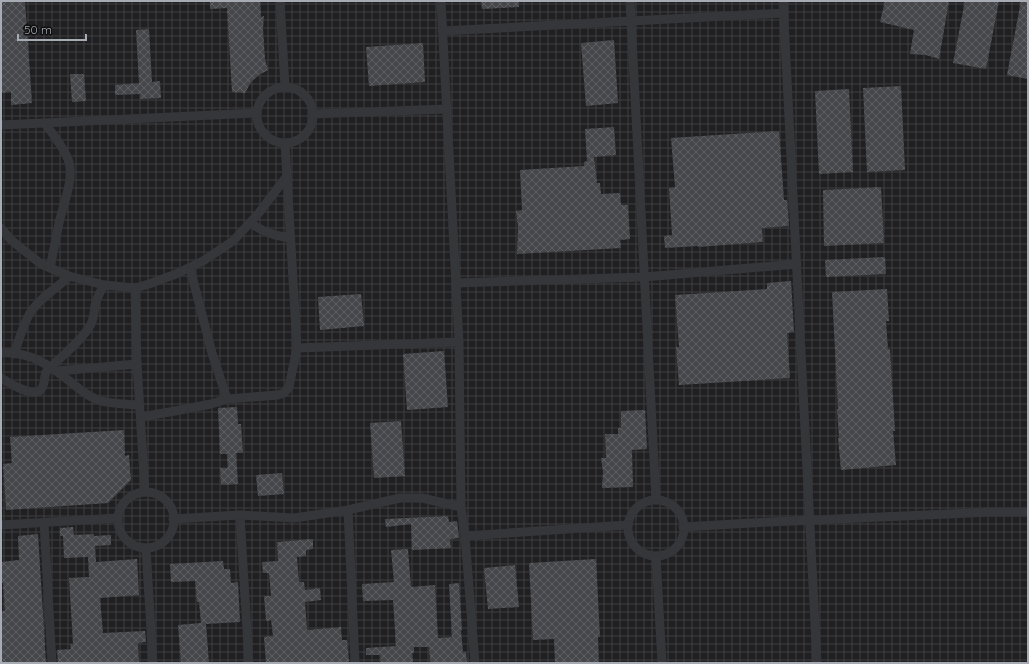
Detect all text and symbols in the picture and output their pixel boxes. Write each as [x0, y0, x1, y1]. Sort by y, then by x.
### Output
scale bar [18, 16, 86, 42]
text: 50 m [24, 22, 52, 37]

